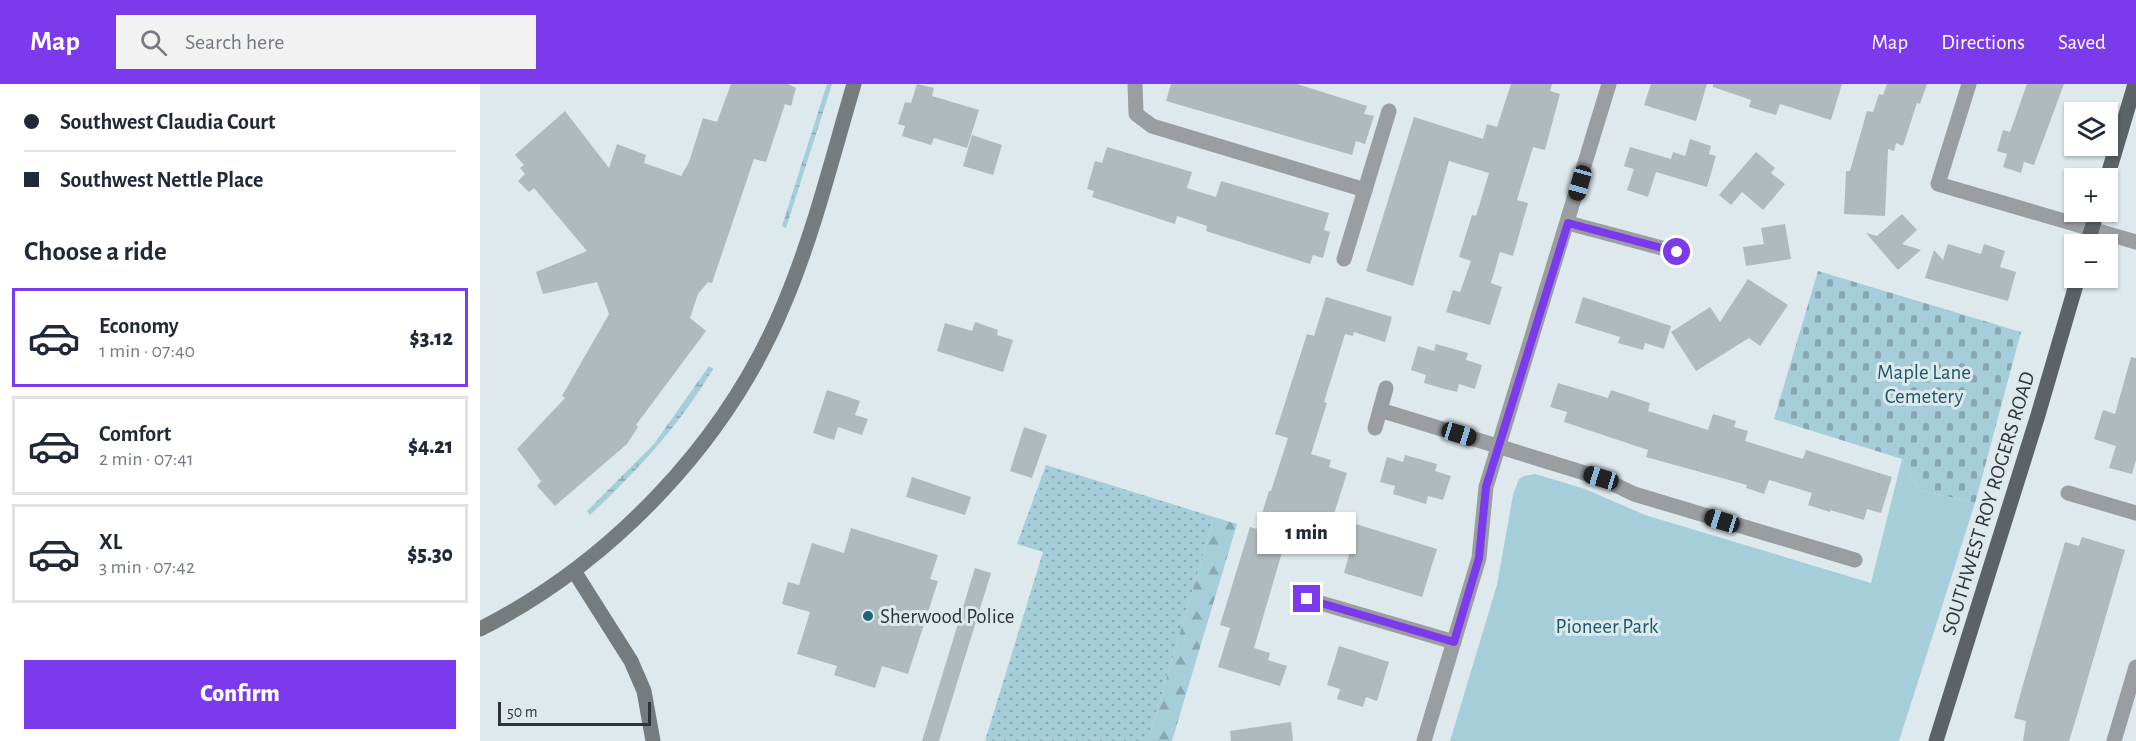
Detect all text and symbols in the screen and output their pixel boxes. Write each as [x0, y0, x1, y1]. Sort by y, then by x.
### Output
search box [116, 15, 536, 69]
icon: search [137, 26, 170, 59]
text: Map [30, 28, 80, 56]
text: Search here [185, 31, 284, 53]
text: Map [1872, 32, 1908, 53]
text: Directions [1941, 32, 2025, 53]
text: Saved [2058, 32, 2106, 53]
map controls [2064, 102, 2118, 288]
button: layers [2064, 102, 2118, 156]
text: Southwest Claudia Court [60, 111, 275, 133]
car [1566, 163, 1594, 203]
button: + [2064, 168, 2118, 222]
text: Southwest Nettle Place [60, 169, 263, 191]
button: − [2064, 234, 2118, 288]
text: Choose a ride [24, 238, 167, 265]
route start [1663, 238, 1690, 265]
icon: car [27, 311, 81, 365]
text: Economy [99, 315, 179, 337]
text: $3.12 [410, 327, 453, 349]
text: 1 min · 07:40 [99, 341, 195, 361]
park label: Maple Lane Cemetery [1877, 362, 1971, 407]
street label: SOUTHWEST ROY ROGERS ROAD [1938, 369, 2039, 637]
icon: car [27, 419, 81, 473]
car [1439, 420, 1479, 448]
text: Comfort [99, 423, 171, 445]
text: $4.21 [408, 435, 453, 457]
text: 2 min · 07:41 [99, 449, 194, 469]
car [1581, 464, 1621, 492]
car [1702, 507, 1742, 535]
callout: 1 min [1258, 512, 1356, 554]
text: 1 min [1285, 523, 1328, 543]
icon: car [27, 527, 81, 581]
text: XL [99, 531, 122, 553]
text: $5.30 [407, 543, 453, 565]
text: 3 min · 07:42 [99, 557, 195, 577]
route end [1293, 585, 1320, 612]
place label: Sherwood Police [880, 606, 1015, 627]
marker: Sherwood Police [861, 609, 875, 623]
park label: Pioneer Park [1556, 616, 1659, 637]
button: Confirm [24, 660, 456, 729]
scale bar [498, 699, 651, 726]
text: 50 m [507, 704, 538, 720]

